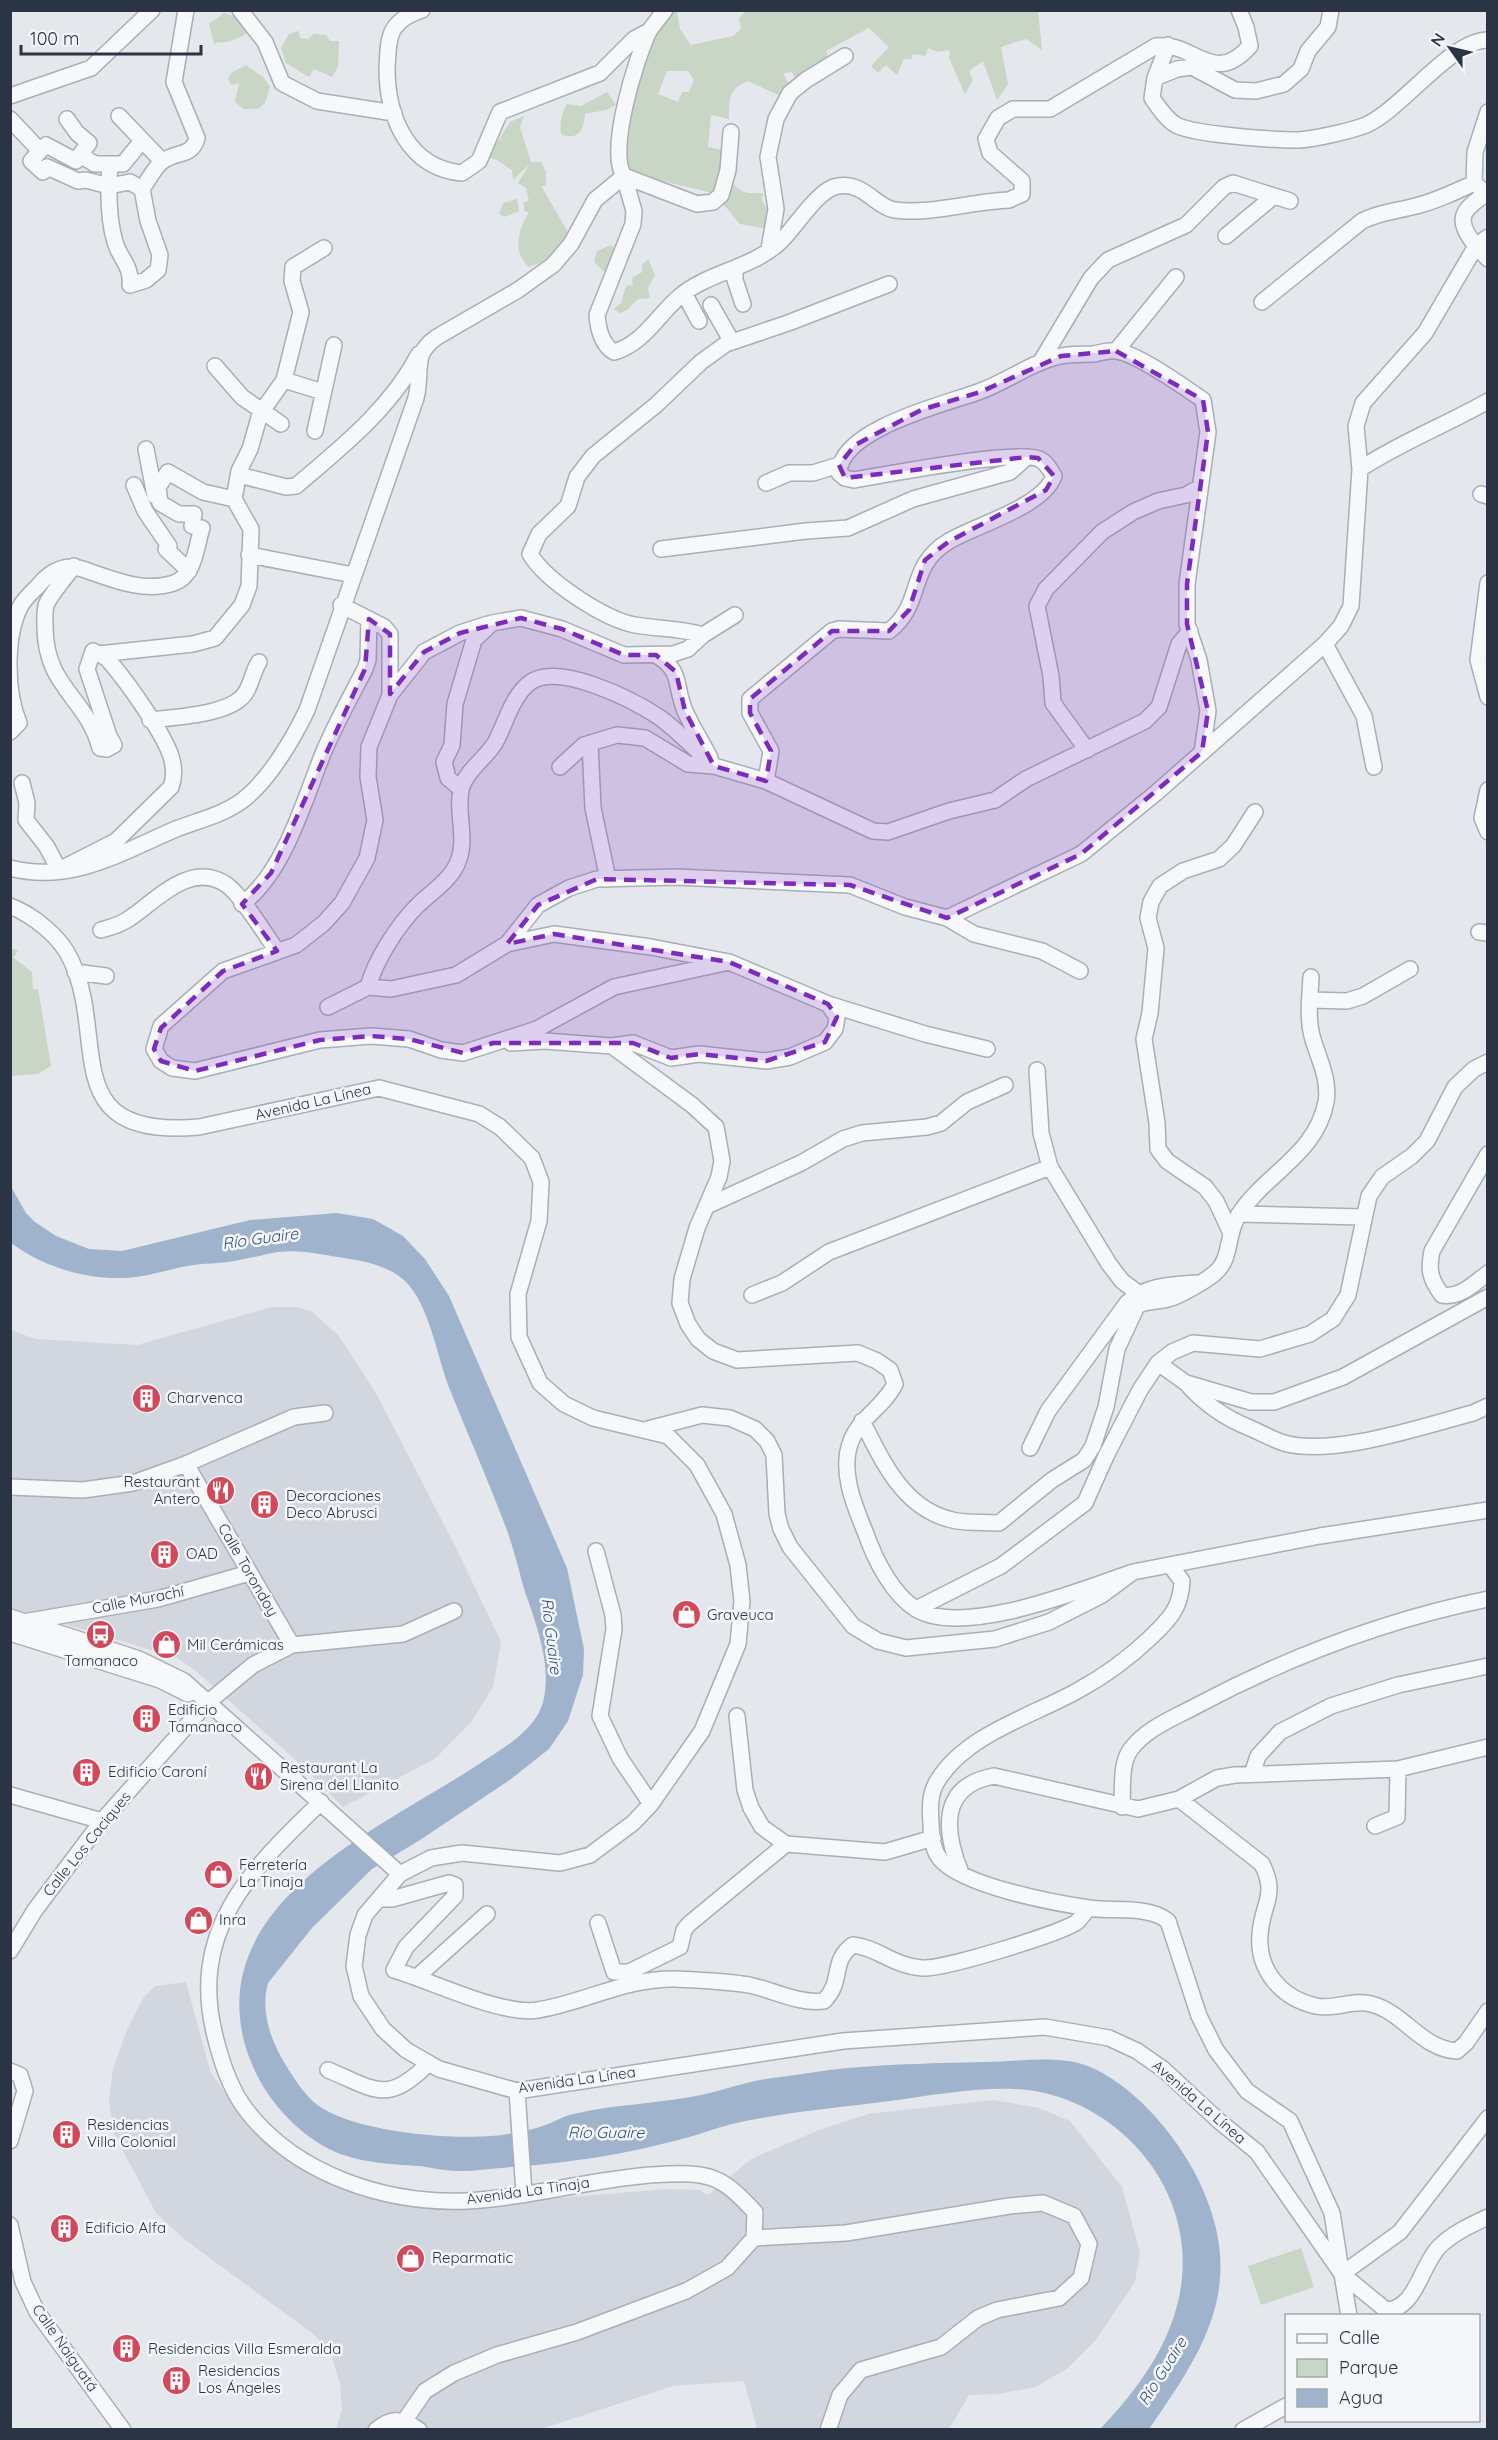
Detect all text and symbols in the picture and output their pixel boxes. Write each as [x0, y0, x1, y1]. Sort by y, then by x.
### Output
scale bar [21, 18, 201, 56]
north arrow [1420, 18, 1480, 78]
text: 100 m [30, 27, 79, 50]
text: N [1426, 29, 1449, 50]
street label: Avenida La Línea [253, 1079, 373, 1124]
water label: Río Guaire [221, 1223, 300, 1253]
building icon: Charvenca [130, 1382, 162, 1414]
place label: Charvenca [167, 1388, 243, 1407]
place label: Restaurant Antero [124, 1472, 200, 1508]
restaurant icon: Restaurant Antero [205, 1475, 237, 1507]
place label: Decoraciones Deco Abrusci [286, 1486, 381, 1522]
building icon: Decoraciones Deco Abrusci [249, 1489, 281, 1521]
street label: Calle Torondoy [214, 1520, 283, 1620]
building icon: OAD [149, 1538, 181, 1570]
place label: OAD [186, 1544, 218, 1563]
street label: Calle Murachí [90, 1581, 186, 1618]
water label: Río Guaire [537, 1597, 567, 1676]
shop icon: Graveuca [670, 1599, 702, 1631]
place label: Graveuca [707, 1605, 774, 1624]
bus stop icon: Tamanaco [85, 1618, 117, 1650]
shop icon: Mil Cerámicas [150, 1629, 182, 1661]
place label: Mil Cerámicas [187, 1635, 284, 1654]
place label: Tamanaco [64, 1651, 138, 1670]
place label: Edificio Tamanaco [168, 1700, 242, 1736]
building icon: Edificio Tamanaco [131, 1703, 163, 1735]
building icon: Edificio Caroní [71, 1756, 103, 1788]
place label: Restaurant La Sirena del Llanito [280, 1758, 399, 1794]
restaurant icon: Restaurant La Sirena del Llanito [243, 1761, 275, 1793]
place label: Edificio Caroní [108, 1762, 208, 1781]
street label: Calle Los Caciques [39, 1787, 135, 1900]
place label: Ferretería La Tinaja [239, 1855, 307, 1891]
shop icon: Ferretería La Tinaja [202, 1858, 234, 1890]
shop icon: Inra [182, 1904, 214, 1936]
place label: Inra [219, 1910, 246, 1929]
street label: Avenida La Línea [1148, 2056, 1250, 2148]
street label: Avenida La Línea [517, 2062, 637, 2097]
place label: Residencias Villa Colonial [87, 2115, 176, 2151]
building icon: Residencias Villa Colonial [50, 2118, 82, 2150]
water label: Río Guaire [568, 2122, 645, 2142]
street label: Avenida La Tinaja [465, 2172, 591, 2209]
building icon: Edificio Alfa [48, 2212, 80, 2244]
place label: Edificio Alfa [85, 2218, 166, 2237]
shop icon: Reparmatic [395, 2242, 427, 2274]
place label: Reparmatic [432, 2248, 513, 2267]
street label: Calle Naiguatá [28, 2300, 103, 2395]
legend [1285, 2314, 1480, 2422]
text: Calle [1339, 2326, 1380, 2349]
building icon: Residencias Villa Esmeralda [111, 2333, 143, 2365]
water label: Río Guaire [1133, 2333, 1191, 2409]
place label: Residencias Villa Esmeralda [148, 2339, 341, 2358]
text: Parque [1339, 2356, 1398, 2379]
place label: Residencias Los Ángeles [198, 2361, 281, 2397]
building icon: Residencias Los Ángeles [161, 2364, 193, 2396]
text: Agua [1339, 2386, 1383, 2409]

